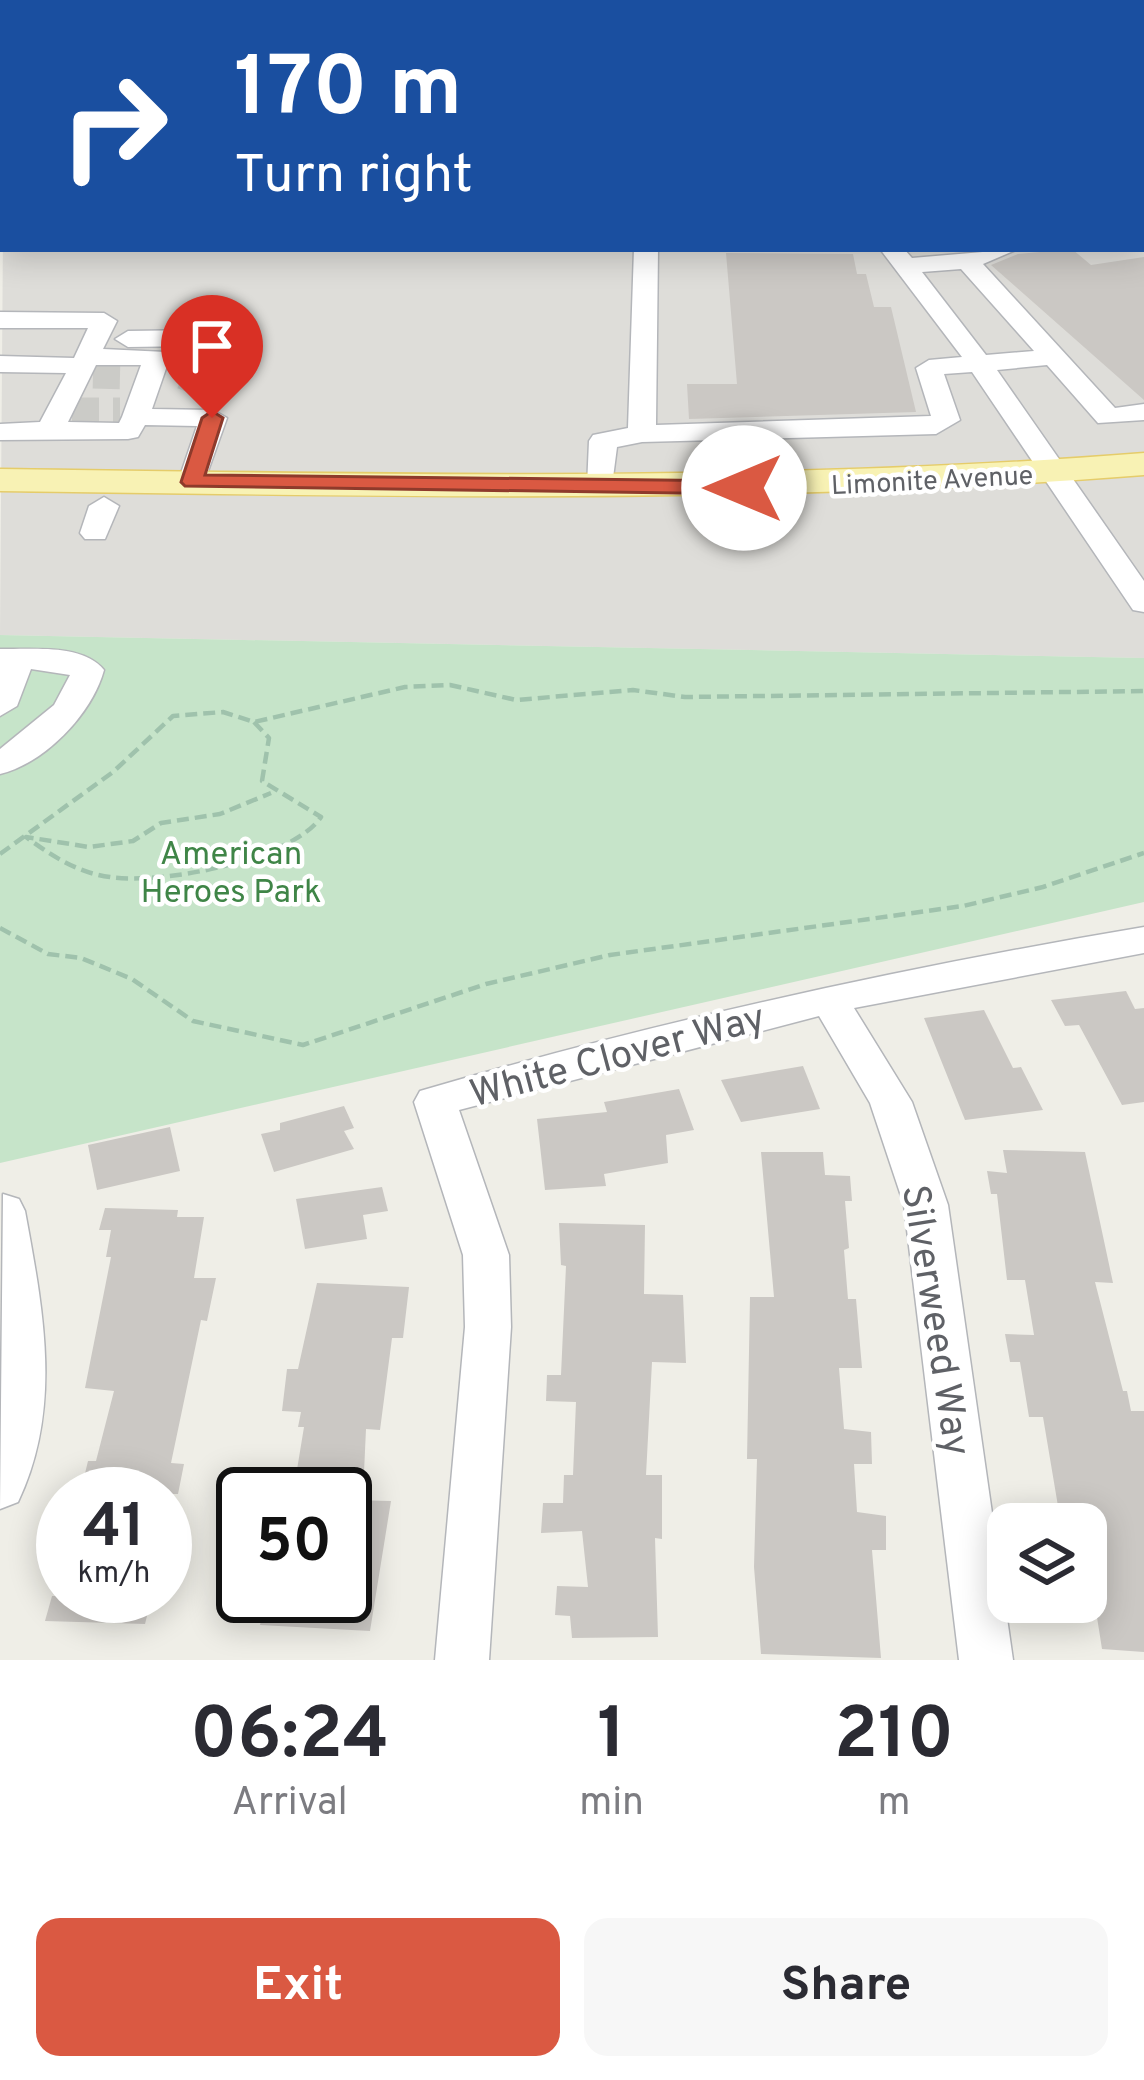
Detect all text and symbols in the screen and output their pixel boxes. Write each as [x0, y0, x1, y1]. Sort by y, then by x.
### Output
text: 170 m [234, 39, 462, 145]
icon: right [36, 48, 192, 204]
text: Turn right [234, 143, 473, 212]
pin [161, 295, 263, 418]
icon: arrive [179, 313, 245, 379]
position arrow [681, 425, 807, 551]
street label: Limonite Avenue [830, 460, 1034, 504]
park label: American Heroes Park [141, 835, 321, 915]
street label: White Clover Way [465, 995, 771, 1121]
street label: Silverweed Way [888, 1182, 979, 1460]
speed limit sign: 50 [216, 1467, 372, 1623]
text: 41 [83, 1492, 145, 1568]
map controls [987, 1503, 1107, 1623]
button: layers [987, 1503, 1107, 1623]
text: km/h [78, 1556, 150, 1593]
text: 06:24 [190, 1692, 389, 1784]
text: 1 [597, 1692, 626, 1784]
text: 210 [834, 1692, 954, 1784]
text: Arrival [231, 1780, 348, 1829]
text: min [579, 1780, 644, 1829]
text: m [878, 1780, 911, 1829]
button: Exit [36, 1918, 560, 2056]
button: Share [584, 1918, 1108, 2056]

